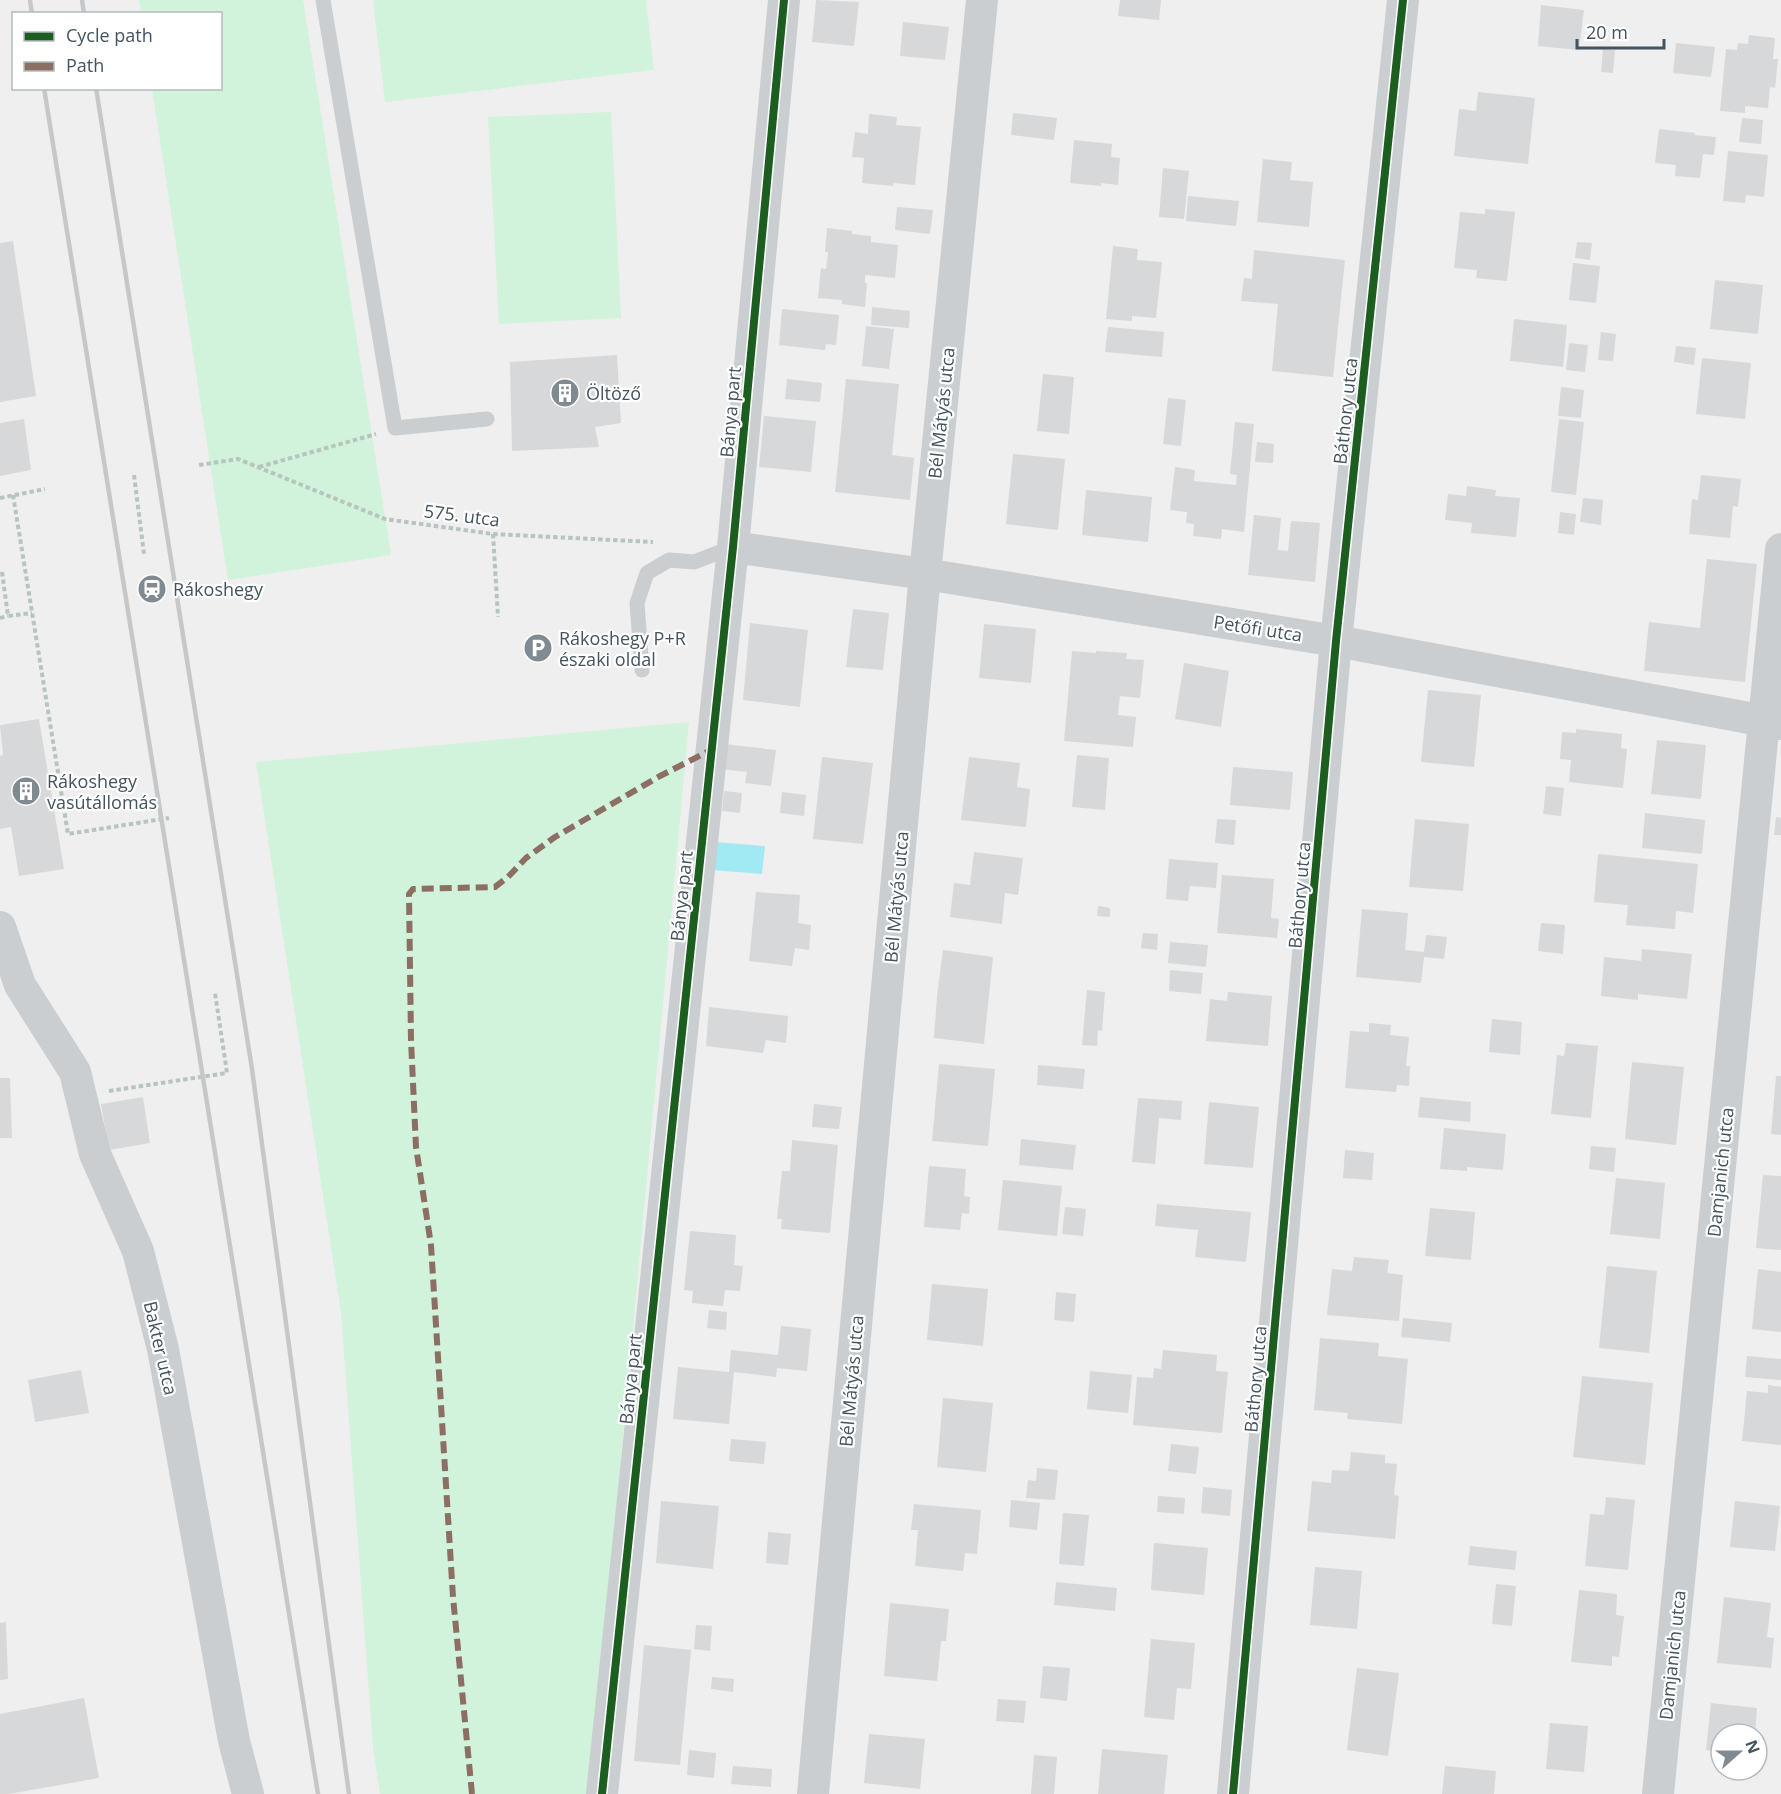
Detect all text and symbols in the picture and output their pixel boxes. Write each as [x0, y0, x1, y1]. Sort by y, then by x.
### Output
legend [12, 12, 222, 90]
scale bar [1577, 12, 1664, 50]
text: 20 m [1586, 20, 1628, 44]
text: Cycle path [66, 23, 153, 47]
text: Path [66, 53, 104, 77]
street label: Bél Mátyás utca [922, 346, 960, 480]
street label: Báthory utca [1327, 357, 1363, 465]
street label: Bánya part [714, 366, 746, 458]
building icon: Öltöző [549, 377, 581, 409]
place label: Öltöző [586, 381, 641, 405]
street label: 575. utca [423, 498, 501, 532]
station icon: Rákoshegy [136, 573, 168, 605]
place label: Rákoshegy [173, 577, 264, 601]
street label: Petőfi utca [1212, 609, 1304, 647]
place label: Rákoshegy P+R északi oldal [559, 626, 686, 671]
parking icon: Rákoshegy P+R északi oldal [522, 632, 554, 664]
place label: Rákoshegy vasútállomás [47, 769, 157, 814]
building icon: Rákoshegy vasútállomás [10, 775, 42, 807]
street label: Bél Mátyás utca [878, 830, 914, 964]
street label: Báthory utca [1282, 841, 1316, 949]
street label: Bánya part [664, 849, 698, 943]
street label: Damjanich utca [1701, 1106, 1739, 1238]
street label: Bakter utca [139, 1299, 183, 1397]
street label: Bél Mátyás utca [833, 1314, 869, 1448]
street label: Báthory utca [1238, 1325, 1272, 1433]
street label: Bánya part [613, 1332, 647, 1426]
street label: Damjanich utca [1653, 1589, 1691, 1721]
north arrow [1709, 1722, 1769, 1782]
text: N [1740, 1737, 1766, 1757]

